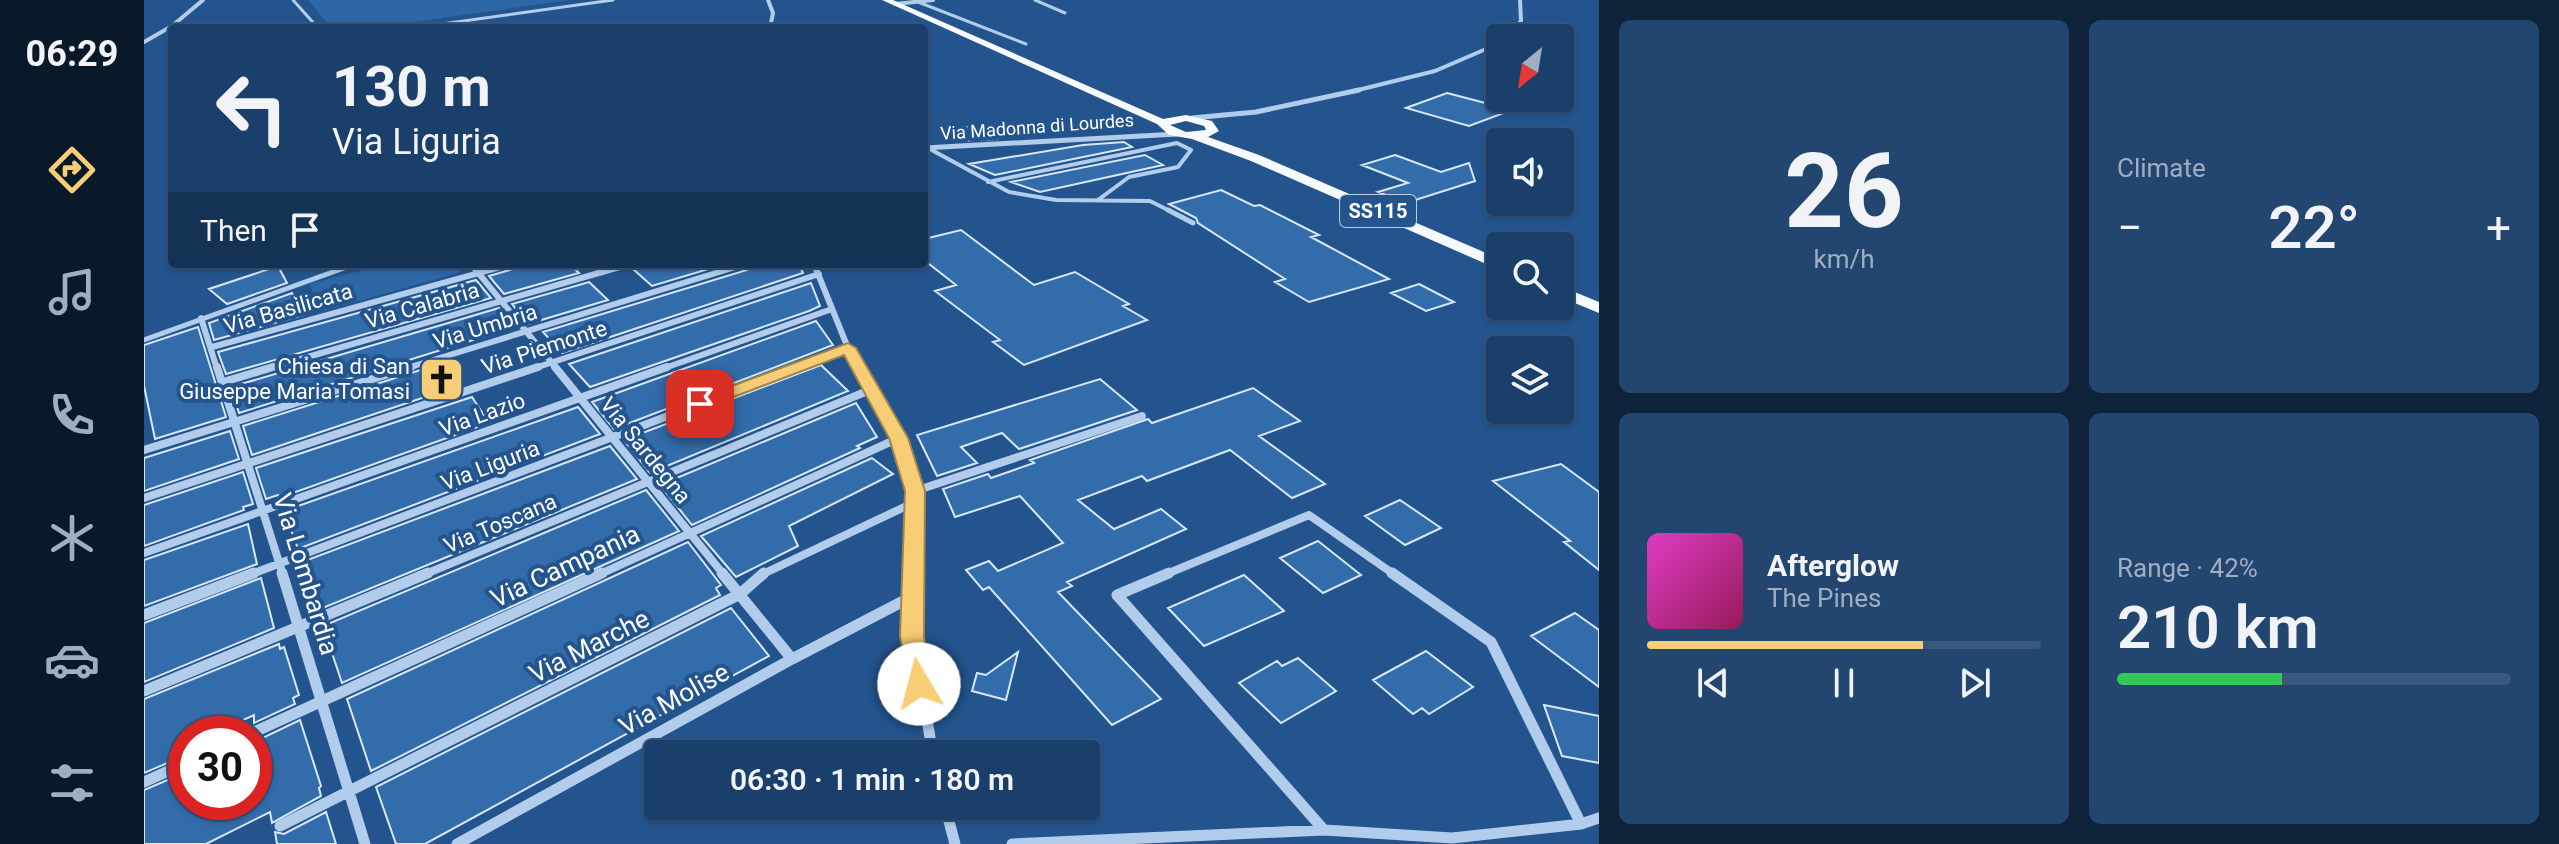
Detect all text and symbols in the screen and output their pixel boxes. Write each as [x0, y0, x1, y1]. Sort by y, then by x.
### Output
north arrow [1486, 24, 1574, 112]
map controls [1486, 24, 1574, 424]
text: 06:29 [26, 33, 118, 75]
text: 130 m [332, 54, 491, 120]
icon: left [200, 56, 304, 160]
street label: Via Madonna di Lourdes [939, 109, 1134, 144]
text: Via Liguria [332, 121, 501, 163]
button: sound [1486, 128, 1574, 216]
text: 26 [1784, 131, 1904, 252]
icon: directions [44, 142, 100, 198]
text: Climate [2117, 153, 2206, 183]
text: 22° [2268, 192, 2360, 263]
road number: SS115 [1340, 195, 1416, 227]
text: − [2117, 202, 2142, 254]
text: + [2486, 202, 2511, 254]
icon: arrive [283, 208, 327, 252]
text: Then [200, 213, 267, 248]
button: search [1486, 232, 1574, 320]
text: km/h [1813, 244, 1875, 274]
icon: music [44, 264, 100, 320]
street label: Via Calabria [362, 277, 482, 334]
street label: Via Basilicata [221, 278, 355, 339]
street label: Via Umbria [430, 299, 540, 354]
street label: Via Piemonte [478, 315, 610, 380]
button: layers [1486, 336, 1574, 424]
place label: Chiesa di San Giuseppe Maria Tomasi [179, 354, 410, 404]
church icon: Chiesa di San Giuseppe Maria Tomasi [417, 355, 465, 403]
pin [666, 370, 734, 438]
icon: arrive [678, 382, 722, 426]
icon: phone [44, 387, 100, 443]
street label: Via Lazio [436, 387, 528, 442]
street label: Via Sardegna [595, 392, 696, 509]
street label: Via Liguria [438, 435, 543, 496]
street label: Via Toscana [440, 489, 560, 558]
street label: Via Lombardia [267, 490, 345, 658]
icon: climate [44, 510, 100, 566]
street label: Via Campania [486, 518, 644, 614]
text: Afterglow [1767, 548, 1899, 583]
text: Range · 42% [2117, 553, 2258, 583]
text: The Pines [1767, 583, 1881, 613]
text: 210 km [2117, 592, 2319, 663]
street label: Via Marche [524, 603, 654, 689]
icon: car [44, 632, 100, 688]
position arrow [877, 642, 961, 726]
street label: Via Molise [614, 657, 734, 741]
icon: previous [1691, 661, 1735, 705]
icon: pause [1822, 661, 1866, 705]
icon: next [1953, 661, 1997, 705]
speed limit sign: 30 [168, 716, 272, 820]
icon: filters [44, 755, 100, 811]
text: 06:30 · 1 min · 180 m [730, 762, 1014, 797]

